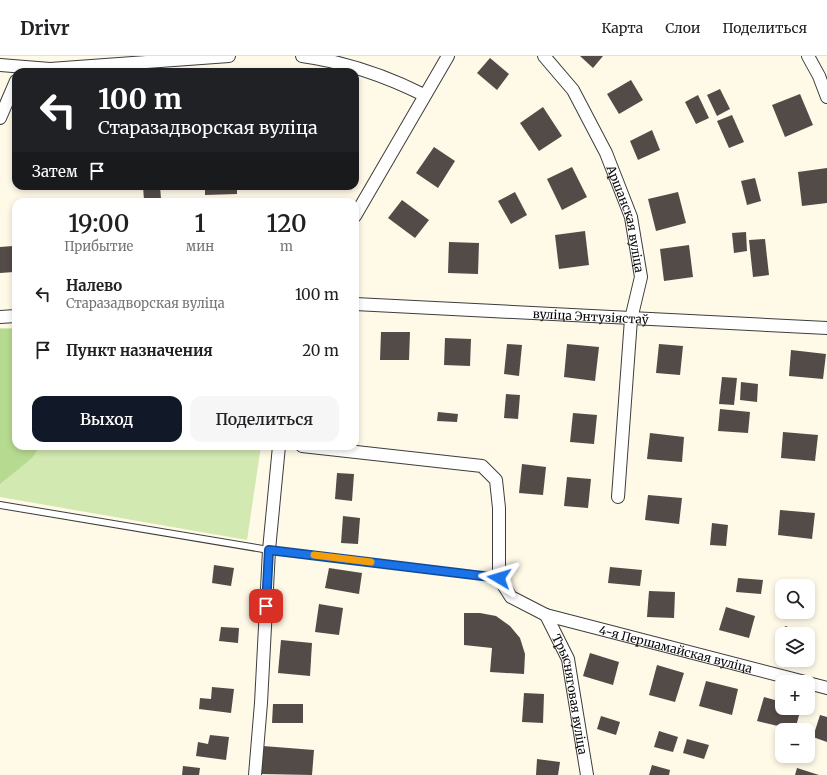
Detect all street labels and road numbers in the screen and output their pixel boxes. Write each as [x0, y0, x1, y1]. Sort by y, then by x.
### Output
street label: Аршанская вуліца [604, 162, 648, 274]
street label: вуліца Энтузіястаў [532, 306, 649, 326]
street label: 4-я Першамайская вуліца [598, 622, 755, 676]
street label: Трысняговая вуліца [549, 631, 591, 756]

